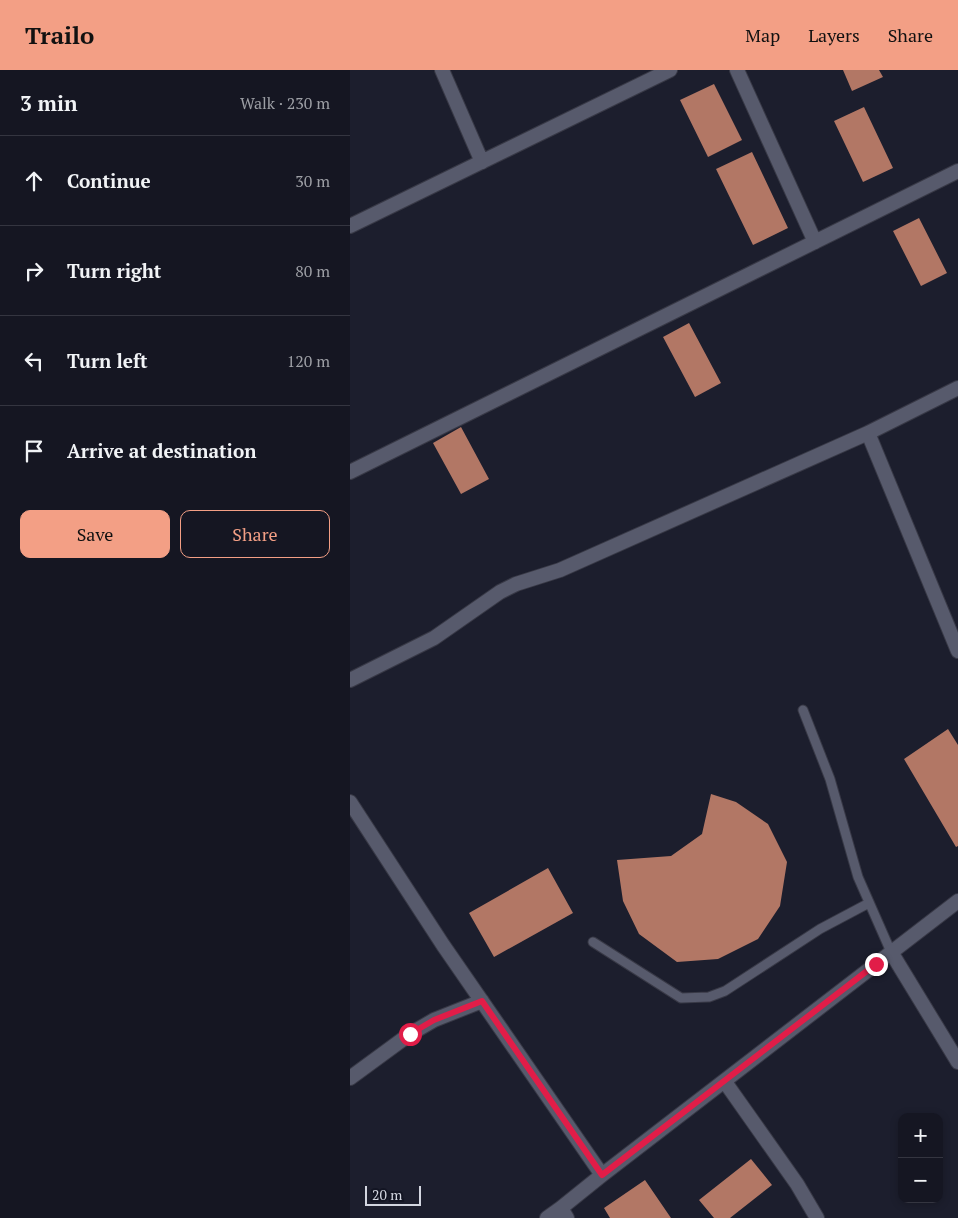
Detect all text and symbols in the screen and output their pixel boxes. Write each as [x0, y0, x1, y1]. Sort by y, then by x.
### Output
text: Trailo [25, 19, 94, 51]
text: Map [745, 23, 780, 47]
text: Layers [808, 23, 860, 47]
text: Share [888, 23, 933, 47]
text: 3 min [20, 89, 77, 117]
text: Walk · 230 m [240, 92, 330, 114]
icon: ahead [20, 167, 48, 195]
text: Continue [67, 168, 151, 193]
text: 30 m [295, 170, 330, 192]
icon: right [20, 257, 48, 285]
text: Turn right [67, 258, 161, 283]
text: 80 m [295, 260, 330, 282]
icon: left [20, 347, 48, 375]
text: Turn left [67, 348, 148, 373]
text: 120 m [287, 350, 330, 372]
icon: arrive [20, 437, 48, 465]
text: Arrive at destination [67, 438, 256, 463]
button: Save [20, 510, 170, 558]
button: Share [180, 510, 330, 558]
route end [865, 953, 888, 976]
route start [399, 1023, 422, 1046]
map controls [898, 1113, 943, 1203]
button: + [898, 1113, 943, 1158]
button: − [898, 1158, 943, 1203]
scale bar [365, 1183, 421, 1206]
text: 20 m [372, 1185, 402, 1204]

